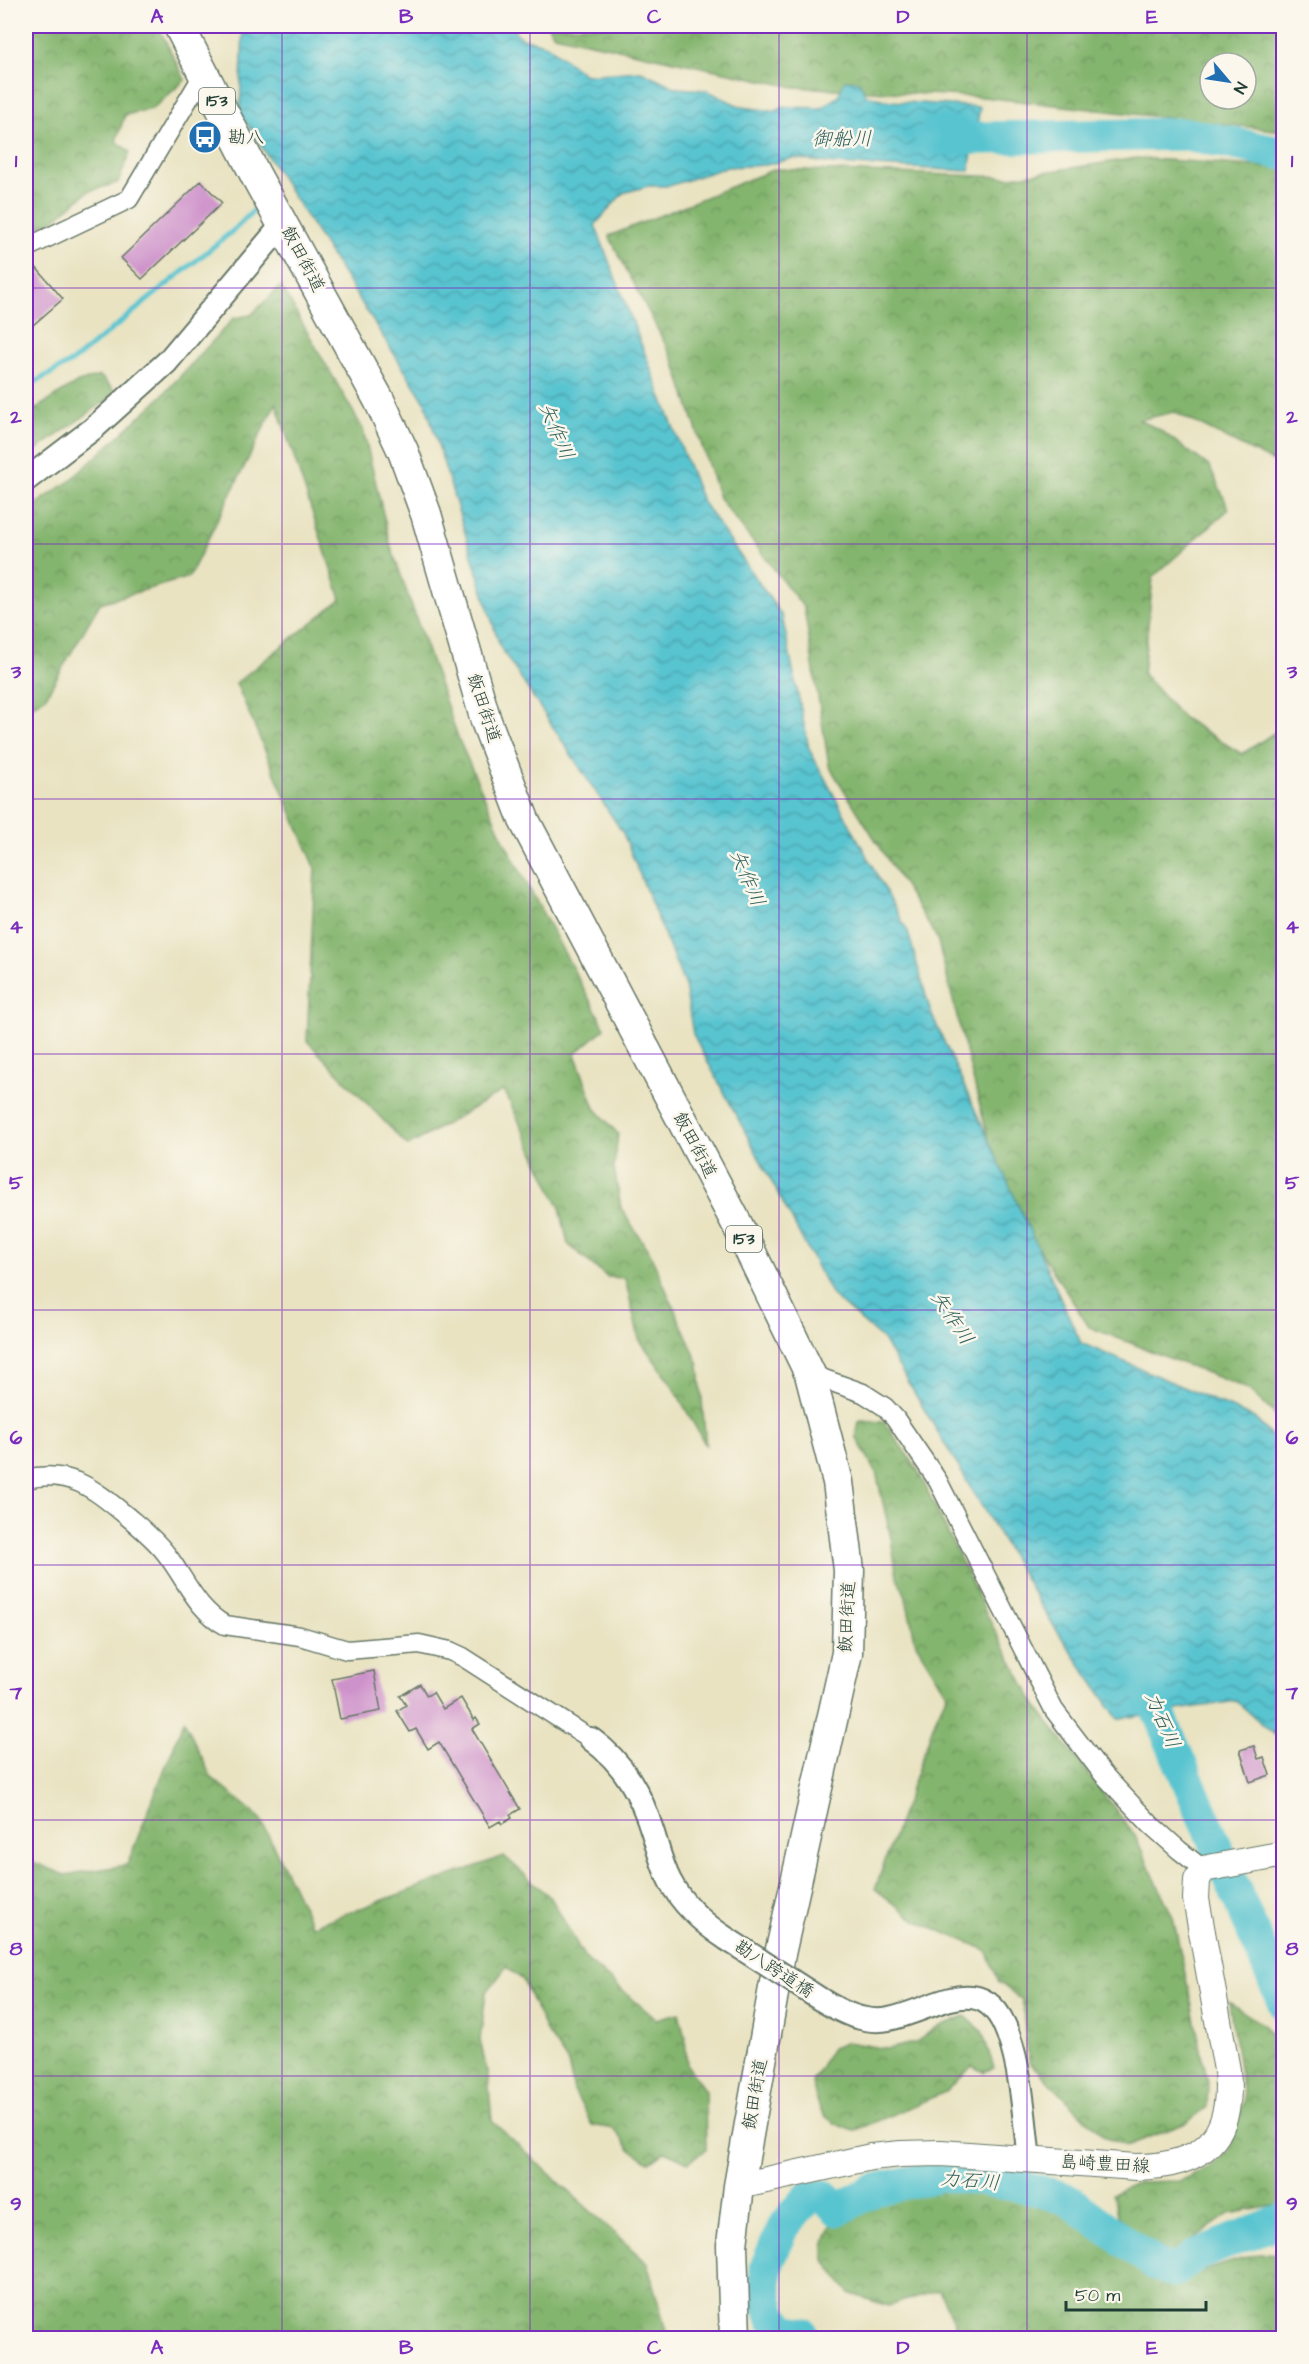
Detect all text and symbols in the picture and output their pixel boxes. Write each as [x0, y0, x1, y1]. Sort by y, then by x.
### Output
text: A [151, 3, 164, 31]
text: B [399, 3, 414, 31]
text: C [647, 3, 662, 31]
text: D [897, 3, 910, 31]
text: E [1146, 3, 1158, 31]
north arrow [1198, 51, 1258, 111]
text: N [1228, 78, 1252, 98]
road number: 153 [199, 88, 235, 114]
bus stop icon: 勘八 [187, 119, 223, 155]
place label: 勘八 [228, 125, 264, 150]
water label: 御船川 [812, 125, 872, 153]
text: 1 [15, 147, 18, 175]
text: 1 [1291, 147, 1294, 175]
street label: 飯田街道 [275, 221, 331, 297]
water label: 矢作川 [531, 398, 581, 464]
text: 2 [9, 403, 22, 431]
text: 2 [1285, 403, 1298, 431]
text: 3 [10, 658, 22, 686]
text: 3 [1286, 658, 1298, 686]
street label: 飯田街道 [461, 670, 507, 746]
water label: 矢作川 [722, 845, 772, 911]
text: 4 [9, 913, 23, 941]
text: 4 [1285, 913, 1299, 941]
street label: 飯田街道 [667, 1107, 723, 1183]
text: 5 [9, 1169, 24, 1197]
text: 5 [1285, 1169, 1300, 1197]
road number: 153 [726, 1226, 762, 1252]
water label: 矢作川 [924, 1285, 980, 1351]
text: 6 [10, 1424, 23, 1452]
text: 6 [1286, 1424, 1299, 1452]
street label: 飯田街道 [833, 1580, 861, 1654]
text: 7 [9, 1679, 23, 1707]
text: 7 [1285, 1679, 1299, 1707]
water label: 力石川 [1137, 1687, 1187, 1753]
street label: 勘八跨道橋 [729, 1934, 819, 2004]
text: 8 [10, 1935, 23, 1963]
text: 8 [1286, 1935, 1299, 1963]
street label: 飯田街道 [736, 2056, 774, 2132]
street label: 島崎豊田線 [1059, 2149, 1151, 2179]
water label: 力石川 [939, 2164, 1001, 2198]
text: 9 [10, 2190, 22, 2218]
text: 9 [1286, 2190, 1298, 2218]
scale bar [1066, 2274, 1206, 2312]
text: 50 m [1075, 2283, 1120, 2308]
text: A [151, 2334, 164, 2362]
text: B [399, 2334, 414, 2362]
text: C [647, 2334, 662, 2362]
text: D [897, 2334, 910, 2362]
text: E [1146, 2334, 1158, 2362]

